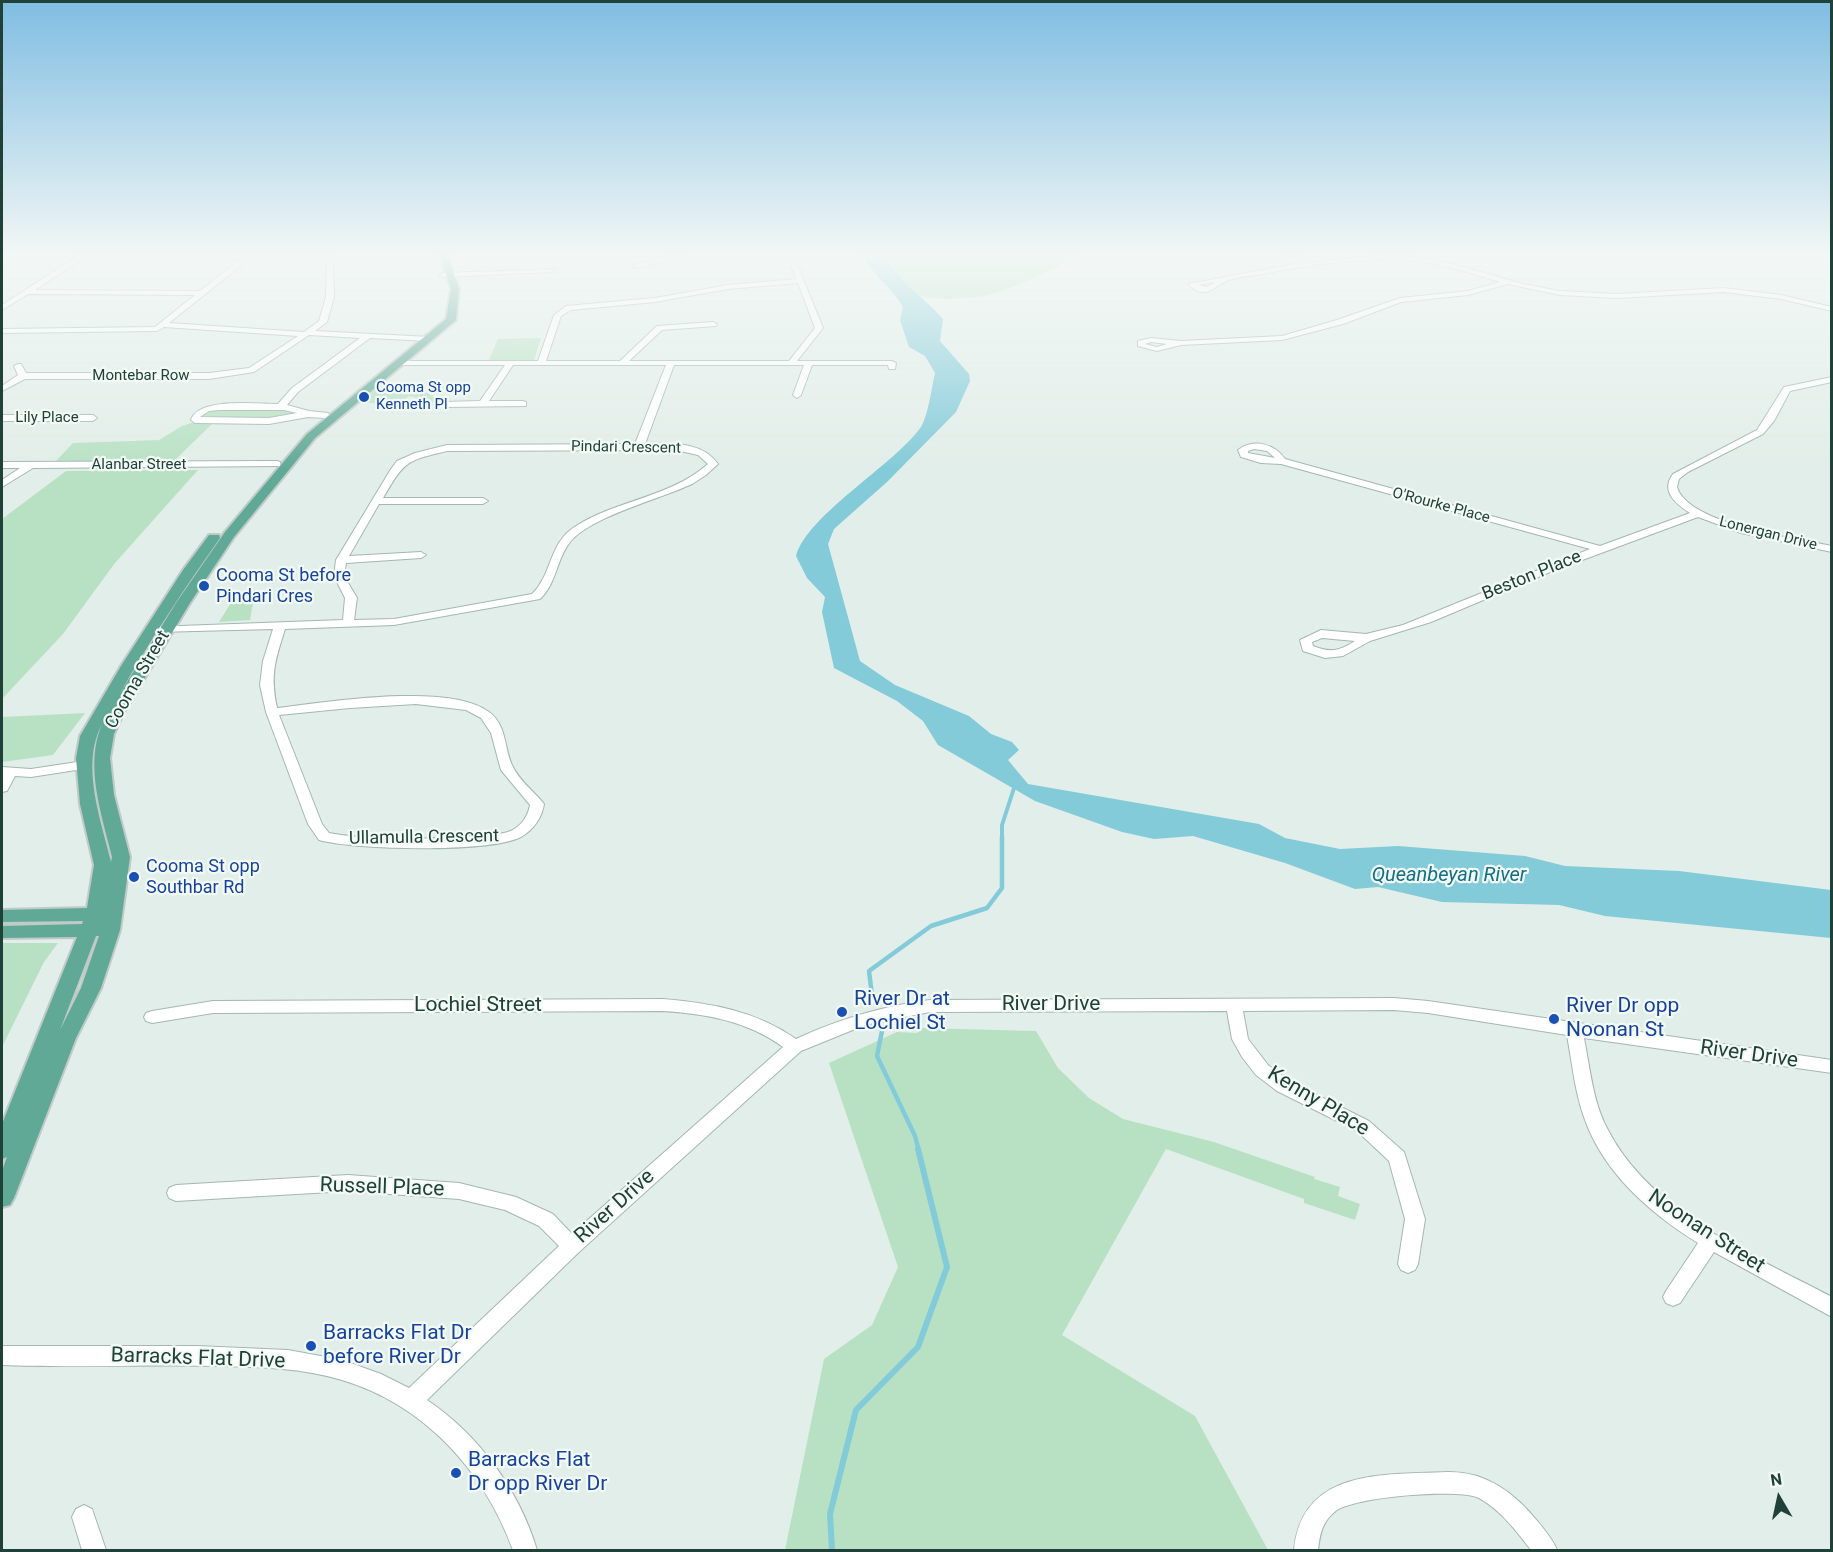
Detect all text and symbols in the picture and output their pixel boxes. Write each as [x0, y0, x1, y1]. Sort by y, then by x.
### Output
street label: Montebar Row [92, 367, 190, 385]
place label: Cooma St opp Kenneth Pl [376, 379, 471, 414]
marker: Cooma St opp Kenneth Pl [357, 390, 371, 404]
street label: Lily Place [15, 409, 79, 427]
street label: Pindari Crescent [571, 438, 681, 458]
street label: Alanbar Street [92, 456, 186, 474]
street label: O'Rourke Place [1390, 484, 1492, 528]
street label: Lonergan Drive [1717, 513, 1819, 555]
street label: Beston Place [1479, 546, 1585, 606]
place label: Cooma St before Pindari Cres [216, 565, 351, 608]
marker: Cooma St before Pindari Cres [197, 579, 211, 593]
street label: Cooma Street [101, 627, 175, 733]
street label: Ullamulla Crescent [349, 826, 499, 850]
place label: Cooma St opp Southbar Rd [146, 856, 260, 898]
water label: Queanbeyan River [1372, 864, 1526, 888]
marker: Cooma St opp Southbar Rd [127, 870, 141, 884]
place label: River Dr at Lochiel St [854, 987, 950, 1037]
street label: River Drive [1002, 992, 1100, 1018]
street label: Lochiel Street [414, 993, 542, 1019]
place label: River Dr opp Noonan St [1566, 994, 1679, 1044]
marker: River Dr at Lochiel St [835, 1005, 849, 1019]
marker: River Dr opp Noonan St [1547, 1012, 1561, 1026]
street label: River Drive [1698, 1036, 1800, 1074]
street label: Kenny Place [1263, 1062, 1373, 1142]
street label: River Drive [570, 1165, 660, 1249]
street label: Russell Place [319, 1173, 445, 1203]
street label: Noonan Street [1643, 1185, 1769, 1279]
place label: Barracks Flat Dr before River Dr [323, 1321, 472, 1371]
marker: Barracks Flat Dr before River Dr [304, 1339, 318, 1353]
street label: Barracks Flat Drive [110, 1343, 286, 1375]
place label: Barracks Flat Dr opp River Dr [468, 1448, 607, 1498]
marker: Barracks Flat Dr opp River Dr [449, 1466, 463, 1480]
north arrow [1749, 1468, 1809, 1528]
text: N [1769, 1469, 1783, 1490]

